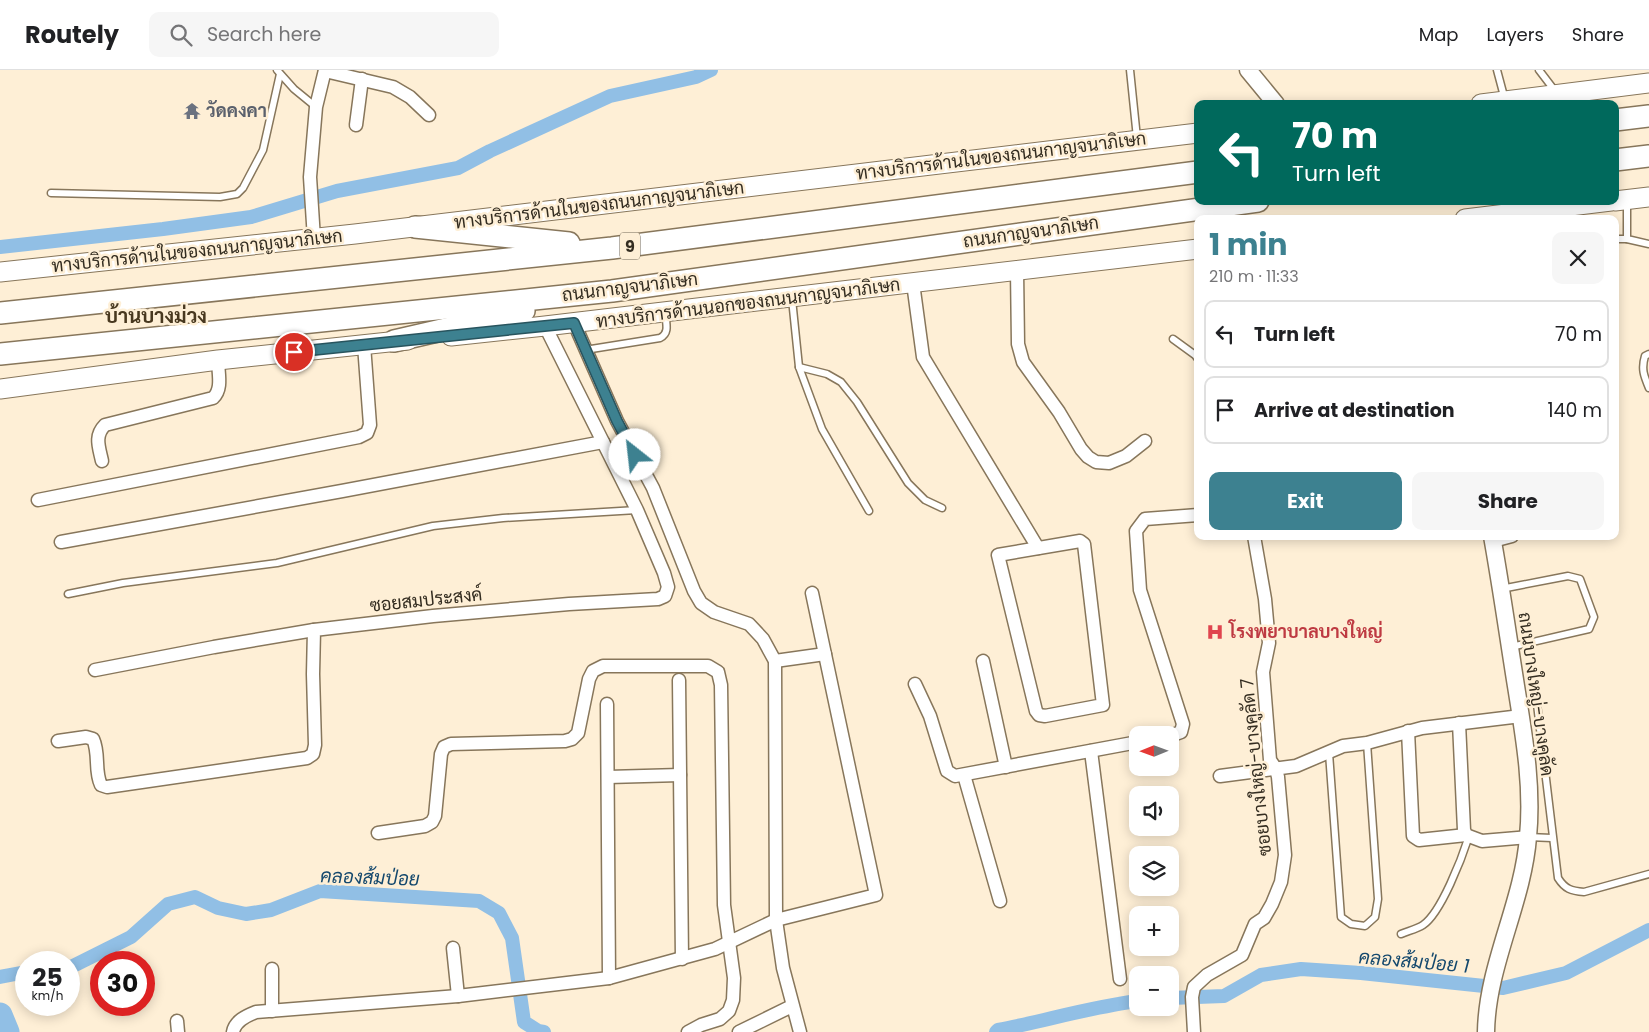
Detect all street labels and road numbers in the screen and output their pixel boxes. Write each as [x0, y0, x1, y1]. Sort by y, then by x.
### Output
street label: ทางบริการด้านในของถนนกาญจนาภิเษก [854, 125, 1148, 186]
street label: ทางบริการด้านในของถนนกาญจนาภิเษก [452, 174, 746, 235]
street label: ถนนกาญจนาภิเษก [961, 210, 1100, 253]
street label: ทางบริการด้านในของถนนกาญจนาภิเษก [50, 223, 344, 278]
road number: 9 [620, 232, 640, 260]
street label: ถนนกาญจนาภิเษก [560, 266, 699, 307]
street label: ทางบริการด้านนอกของถนนกาญจนาภิเษก [594, 271, 902, 334]
street label: ซอยสมประสงค์ [368, 581, 483, 618]
street label: ถนนบางใหญ่-บางคูลัด [1512, 610, 1560, 778]
street label: ซอยบางใหญ่-บางคูลัด 7 [1234, 677, 1278, 857]

